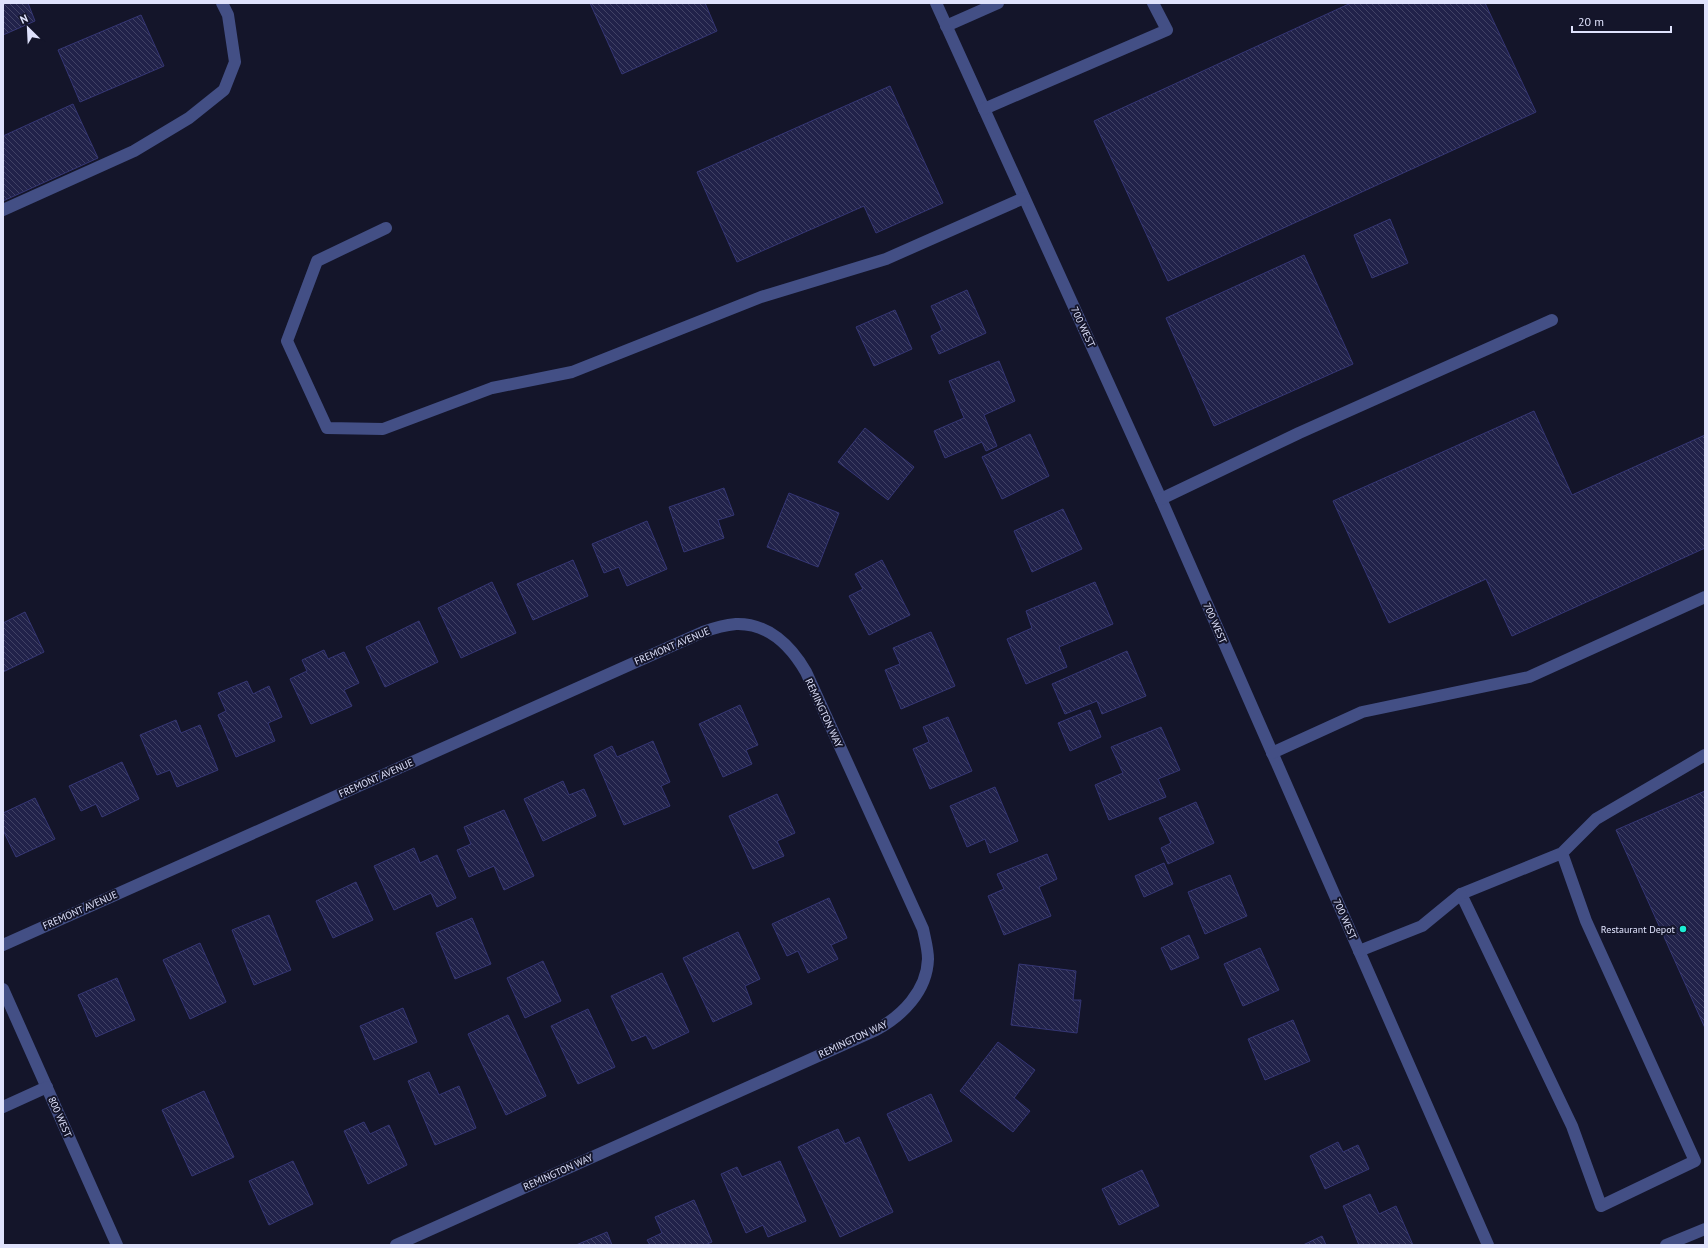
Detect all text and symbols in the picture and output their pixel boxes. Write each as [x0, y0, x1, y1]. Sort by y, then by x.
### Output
north arrow [8, 8, 48, 48]
scale bar [1572, 8, 1671, 34]
text: N [18, 11, 30, 27]
text: 20 m [1578, 14, 1604, 29]
street label: 700 WEST [1068, 305, 1098, 350]
street label: 700 WEST [1200, 601, 1230, 646]
street label: FREMONT AVENUE [632, 624, 712, 668]
street label: REMINGTON WAY [802, 676, 846, 750]
street label: FREMONT AVENUE [337, 756, 415, 800]
street label: FREMONT AVENUE [41, 888, 119, 932]
street label: 700 WEST [1330, 897, 1360, 942]
place label: Restaurant Depot [1601, 923, 1676, 936]
marker: Restaurant Depot [1678, 924, 1688, 934]
street label: REMINGTON WAY [816, 1017, 890, 1061]
street label: 800 WEST [45, 1095, 75, 1140]
street label: REMINGTON WAY [521, 1151, 595, 1193]

